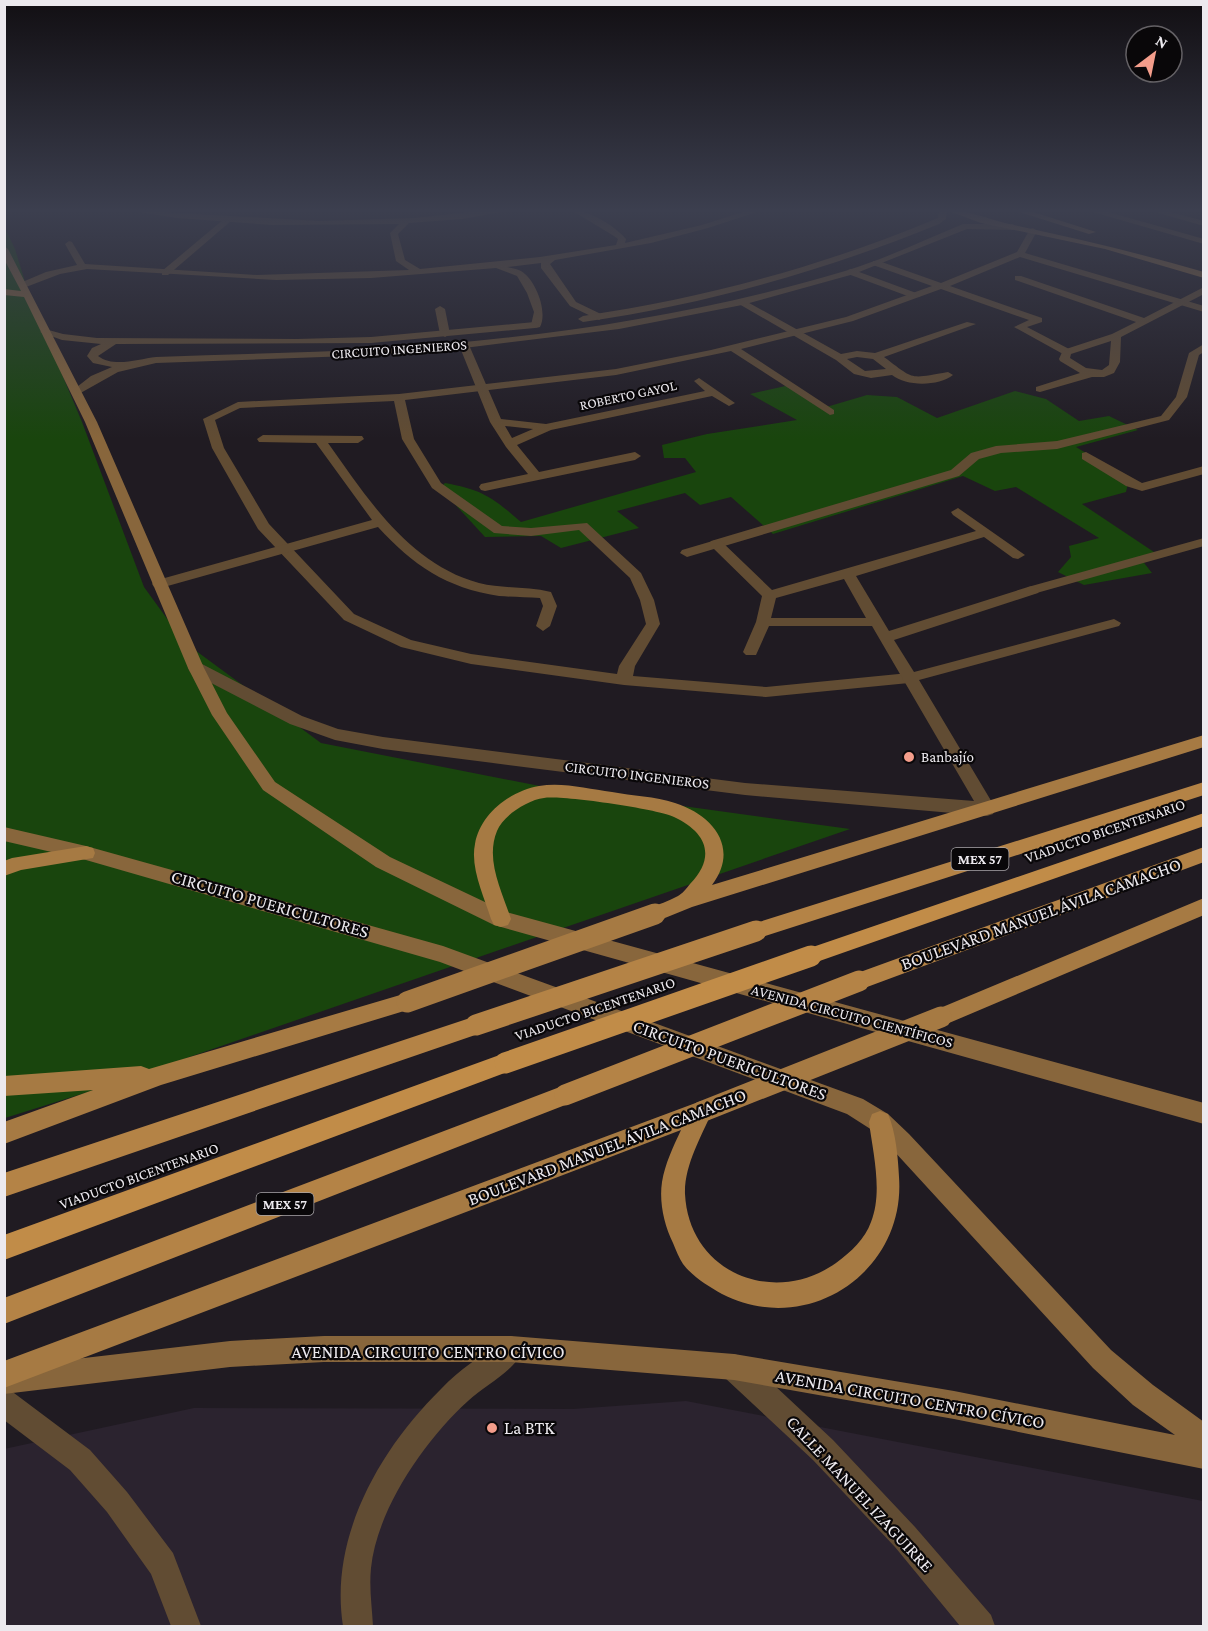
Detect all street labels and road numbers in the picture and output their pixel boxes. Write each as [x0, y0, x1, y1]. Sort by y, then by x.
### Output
street label: CIRCUITO INGENIEROS [331, 336, 468, 362]
street label: ROBERTO GAYOL [578, 377, 678, 413]
street label: CIRCUITO INGENIEROS [564, 758, 710, 792]
street label: VIADUCTO BICENTENARIO [1023, 796, 1187, 866]
road number: MEX 57 [952, 848, 1008, 870]
street label: BOULEVARD MANUEL ÁVILA CAMACHO [898, 854, 1184, 974]
street label: CIRCUITO PUERICULTORES [169, 866, 371, 942]
street label: VIADUCTO BICENTENARIO [513, 974, 677, 1044]
street label: AVENIDA CIRCUITO CIENTÍFICOS [749, 981, 955, 1051]
street label: CIRCUITO PUERICULTORES [630, 1016, 830, 1104]
street label: BOULEVARD MANUEL ÁVILA CAMACHO [465, 1085, 749, 1209]
street label: VIADUCTO BICENTENARIO [57, 1140, 221, 1212]
road number: MEX 57 [256, 1193, 314, 1215]
street label: AVENIDA CIRCUITO CENTRO CÍVICO [291, 1342, 565, 1362]
street label: AVENIDA CIRCUITO CENTRO CÍVICO [774, 1365, 1046, 1433]
street label: CALLE MANUEL IZAGUIRRE [783, 1412, 938, 1576]

